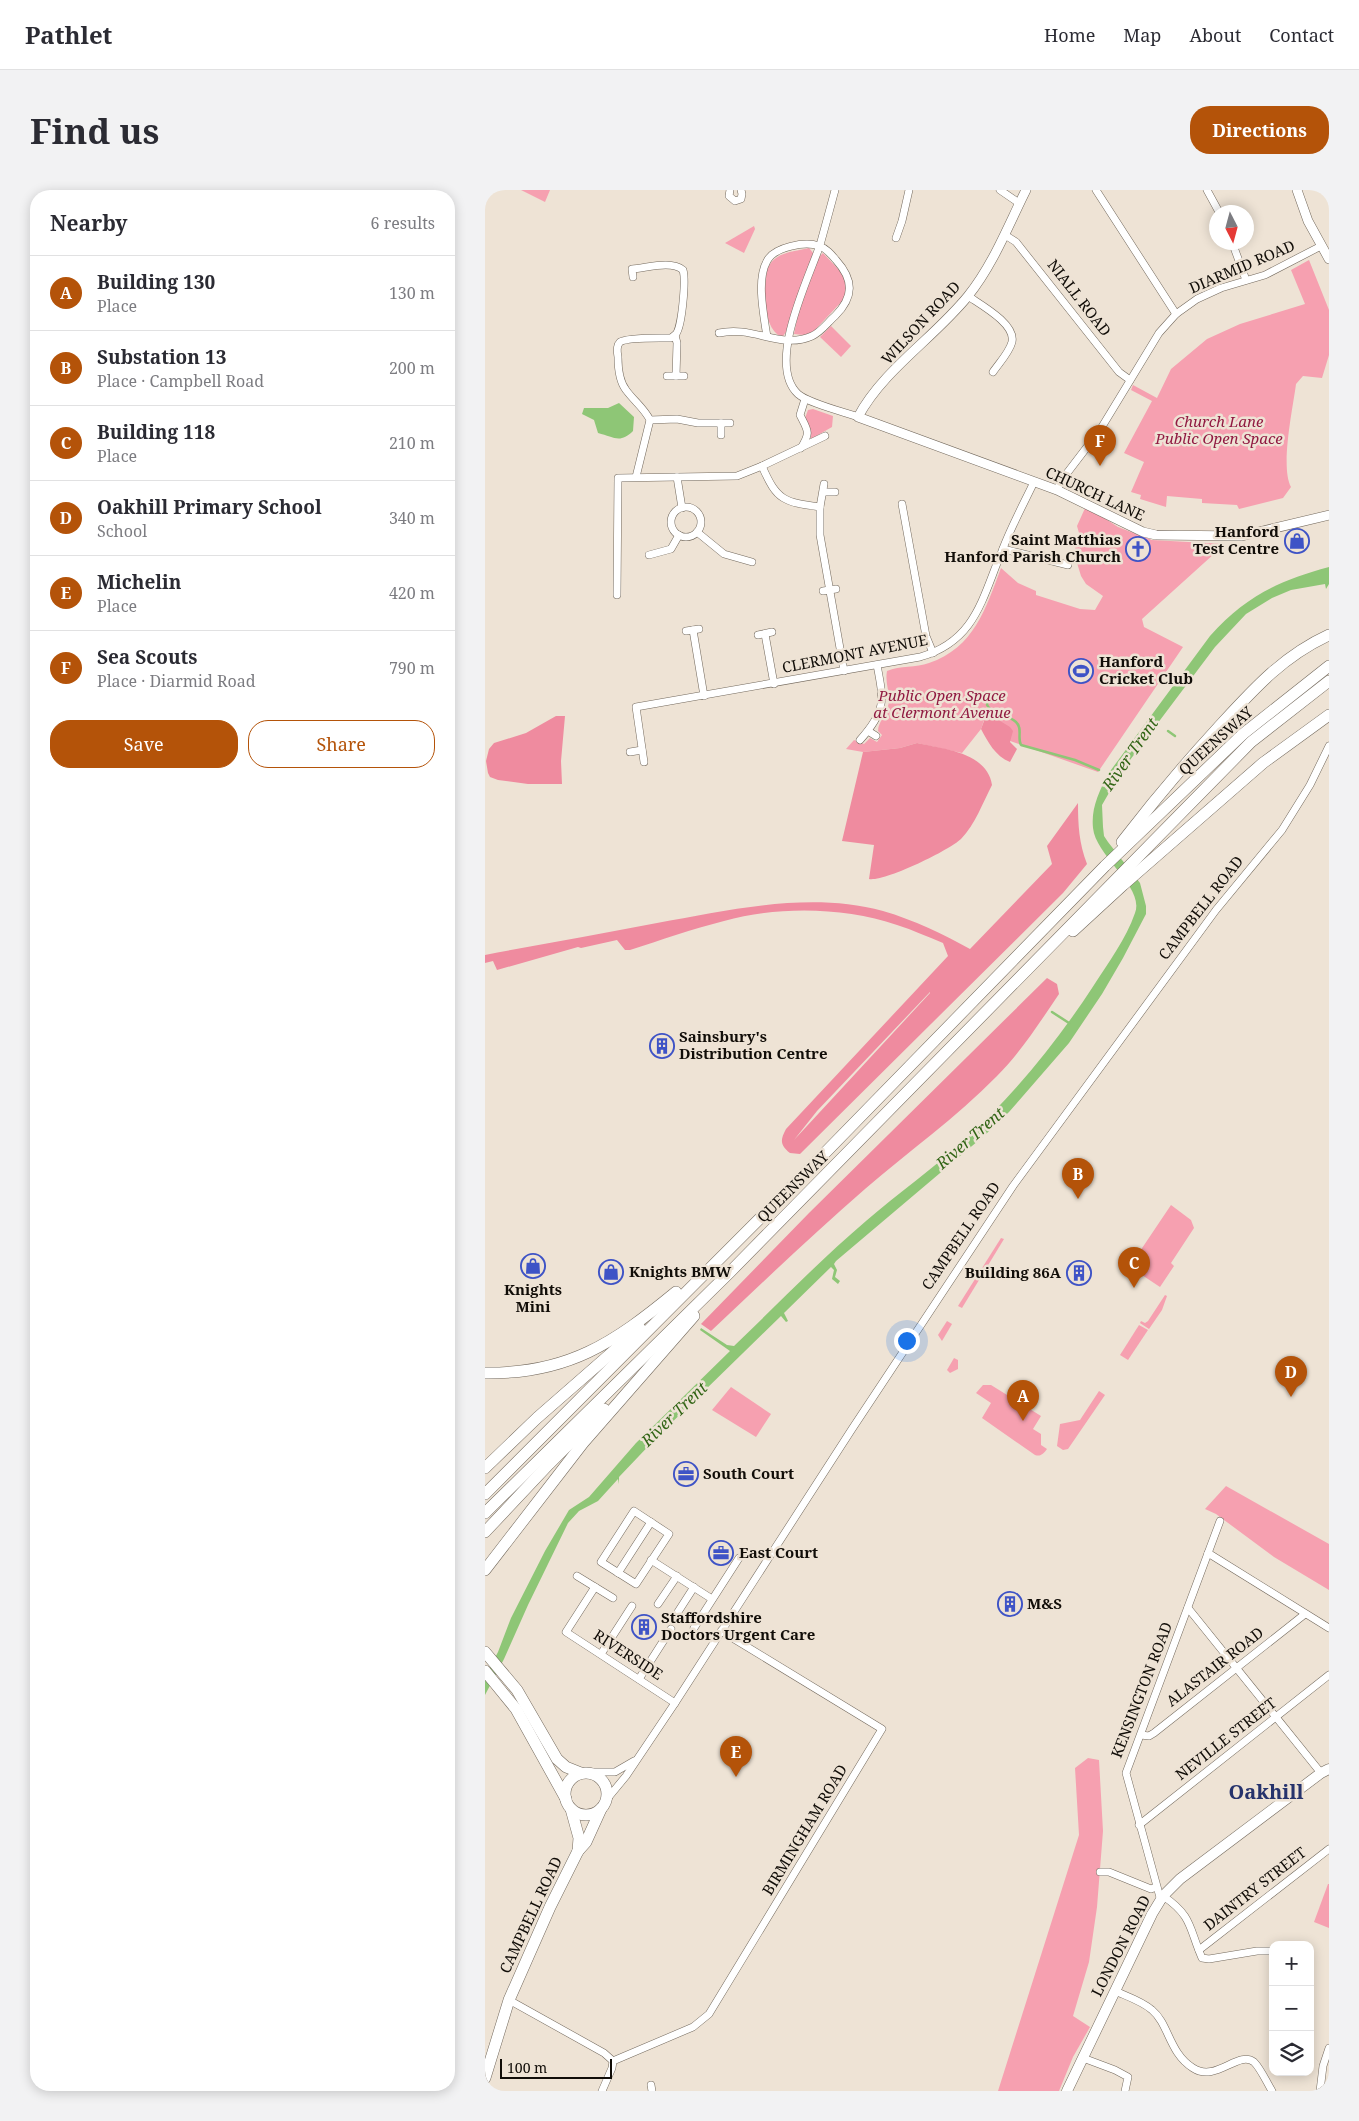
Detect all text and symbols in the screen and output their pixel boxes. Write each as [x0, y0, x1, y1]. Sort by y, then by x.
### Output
text: Pathlet [25, 18, 112, 51]
text: Home [1044, 23, 1095, 47]
text: Map [1123, 23, 1161, 47]
text: About [1189, 23, 1241, 47]
text: Contact [1269, 23, 1334, 47]
button: Directions [1190, 106, 1329, 154]
text: Find us [30, 107, 159, 154]
north arrow [1209, 205, 1254, 250]
text: Nearby [50, 209, 128, 237]
text: 6 results [371, 212, 435, 234]
street label: DIARMID ROAD [1186, 235, 1298, 297]
street label: NIALL ROAD [1044, 255, 1116, 340]
text: Building 130 [97, 269, 215, 295]
street label: WILSON ROAD [876, 276, 964, 368]
text: A [60, 282, 72, 304]
text: 130 m [389, 282, 435, 304]
text: Place [97, 295, 137, 317]
text: Substation 13 [97, 344, 226, 370]
text: B [61, 357, 71, 379]
text: 200 m [389, 357, 435, 379]
text: Place · Campbell Road [97, 370, 264, 392]
park label: Church Lane Public Open Space [1154, 411, 1283, 448]
text: Building 118 [97, 419, 215, 445]
pin: F [1084, 425, 1116, 466]
text: C [61, 432, 71, 454]
text: 210 m [389, 432, 435, 454]
text: Place [97, 445, 137, 467]
street label: CHURCH LANE [1043, 461, 1148, 525]
text: Oakhill Primary School [97, 494, 322, 520]
text: D [60, 507, 72, 529]
text: 340 m [389, 507, 435, 529]
text: School [97, 520, 147, 542]
place label: Hanford Test Centre [1193, 521, 1279, 558]
shop icon: Hanford Test Centre [1284, 528, 1310, 554]
place label: Saint Matthias Hanford Parish Church [944, 529, 1121, 566]
church icon: Saint Matthias Hanford Parish Church [1125, 536, 1151, 562]
text: Michelin [97, 569, 181, 595]
text: E [61, 582, 71, 604]
text: 420 m [389, 582, 435, 604]
text: Place [97, 595, 137, 617]
street label: CLERMONT AVENUE [780, 629, 929, 677]
text: Sea Scouts [97, 644, 197, 670]
place label: Hanford Cricket Club [1099, 651, 1193, 688]
text: F [61, 657, 71, 679]
text: 790 m [389, 657, 435, 679]
sports icon: Hanford Cricket Club [1068, 658, 1094, 684]
text: Place · Diarmid Road [97, 670, 255, 692]
park label: Public Open Space at Clermont Avenue [873, 685, 1011, 722]
street label: QUEENSWAY [1174, 701, 1257, 779]
water label: River Trent [1096, 713, 1163, 796]
button: Save [50, 720, 238, 768]
button: Share [248, 720, 435, 768]
street label: CAMPBELL ROAD [1153, 851, 1247, 963]
place label: Sainsbury's Distribution Centre [679, 1026, 828, 1063]
building icon: Sainsbury's Distribution Centre [649, 1033, 675, 1059]
water label: River Trent [930, 1102, 1009, 1175]
street label: QUEENSWAY [752, 1146, 833, 1226]
pin: B [1062, 1158, 1094, 1199]
street label: CAMPBELL ROAD [917, 1177, 1004, 1293]
pin: C [1118, 1247, 1150, 1288]
shop icon: Knights Mini [520, 1253, 546, 1279]
shop icon: Knights BMW [598, 1259, 624, 1285]
building icon: Building 86A [1066, 1260, 1092, 1286]
place label: Knights BMW [629, 1261, 731, 1281]
place label: Building 86A [965, 1262, 1062, 1282]
place label: Knights Mini [504, 1279, 562, 1316]
your location [894, 1328, 920, 1354]
pin: D [1275, 1356, 1307, 1397]
water label: River Trent [635, 1377, 712, 1452]
pin: A [1007, 1380, 1039, 1421]
office icon: South Court [673, 1461, 699, 1487]
place label: South Court [703, 1463, 794, 1483]
office icon: East Court [708, 1540, 734, 1566]
place label: East Court [739, 1542, 818, 1562]
building icon: M&S [997, 1591, 1023, 1617]
place label: M&S [1027, 1593, 1062, 1613]
place label: Staffordshire Doctors Urgent Care [661, 1607, 815, 1644]
building icon: Staffordshire Doctors Urgent Care [631, 1614, 657, 1640]
street label: KENSINGTON ROAD [1106, 1619, 1176, 1760]
street label: ALASTAIR ROAD [1162, 1622, 1267, 1711]
street label: RIVERSIDE [590, 1624, 667, 1684]
street label: NEVILLE STREET [1171, 1693, 1280, 1784]
pin: E [720, 1736, 752, 1777]
street label: BIRMINGHAM ROAD [757, 1760, 851, 1899]
district label: Oakhill [1229, 1778, 1303, 1805]
street label: DAINTRY STREET [1199, 1842, 1310, 1935]
street label: CAMPBELL ROAD [494, 1853, 566, 1976]
street label: LONDON ROAD [1086, 1891, 1154, 2000]
map controls [1269, 1941, 1314, 2076]
button: + [1269, 1941, 1314, 1986]
button: − [1269, 1986, 1314, 2031]
button: layers [1269, 2031, 1314, 2076]
scale bar [500, 2056, 613, 2079]
text: 100 m [507, 2058, 547, 2077]

